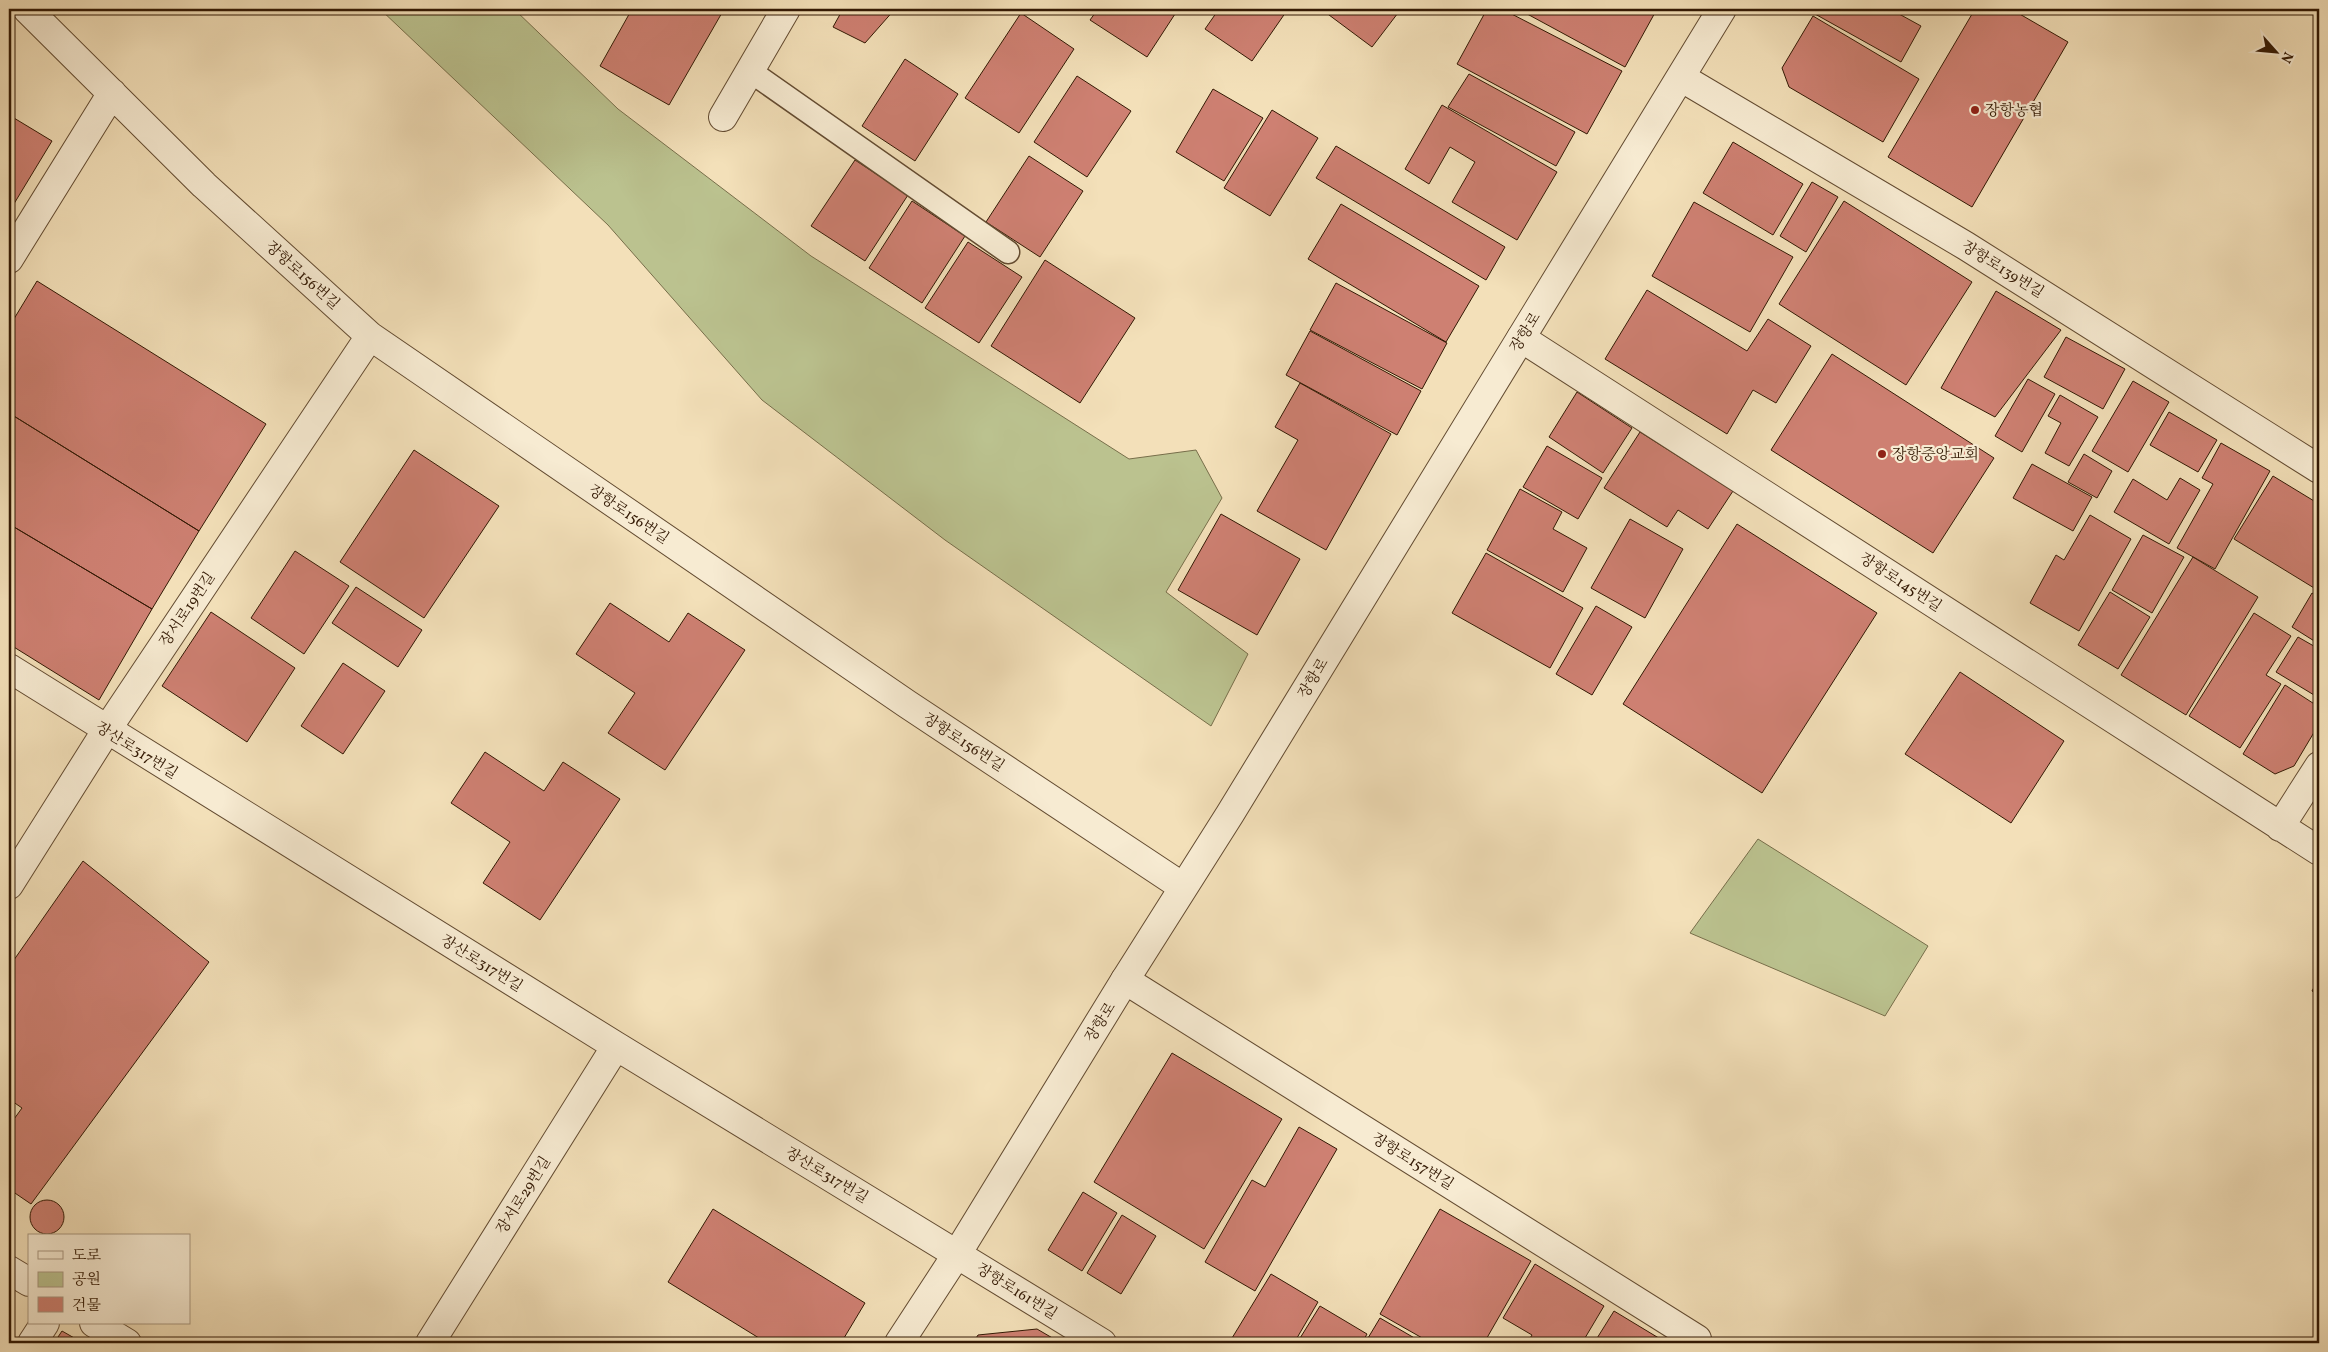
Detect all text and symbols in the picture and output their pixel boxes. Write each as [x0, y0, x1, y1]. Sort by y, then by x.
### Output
north arrow [2250, 28, 2300, 78]
text: N [2275, 48, 2297, 66]
place label: 장항농협 [1985, 101, 2043, 122]
marker: 장항농협 [1969, 104, 1981, 116]
street label: 장항로156번길 [260, 237, 344, 315]
street label: 장항로139번길 [1957, 237, 2047, 304]
street label: 장항로 [1506, 308, 1547, 357]
place label: 장항중앙교회 [1892, 445, 1979, 466]
marker: 장항중앙교회 [1876, 448, 1888, 460]
street label: 장항로156번길 [584, 481, 673, 550]
street label: 장항로145번길 [1855, 549, 1945, 618]
street label: 장서로19번길 [155, 568, 221, 651]
street label: 장항로 [1294, 654, 1335, 703]
street label: 장항로156번길 [918, 709, 1008, 777]
street label: 장산로317번길 [91, 718, 181, 785]
street label: 장산로317번길 [436, 931, 526, 998]
street label: 장항로 [1081, 998, 1122, 1047]
street label: 장항로157번길 [1367, 1129, 1457, 1196]
street label: 장산로317번길 [781, 1143, 872, 1209]
street label: 장서로29번길 [492, 1153, 557, 1239]
legend [28, 1234, 190, 1324]
text: 도로 [72, 1246, 101, 1267]
street label: 장항로161번길 [972, 1259, 1061, 1325]
text: 공원 [72, 1270, 101, 1291]
text: 건물 [72, 1296, 101, 1317]

